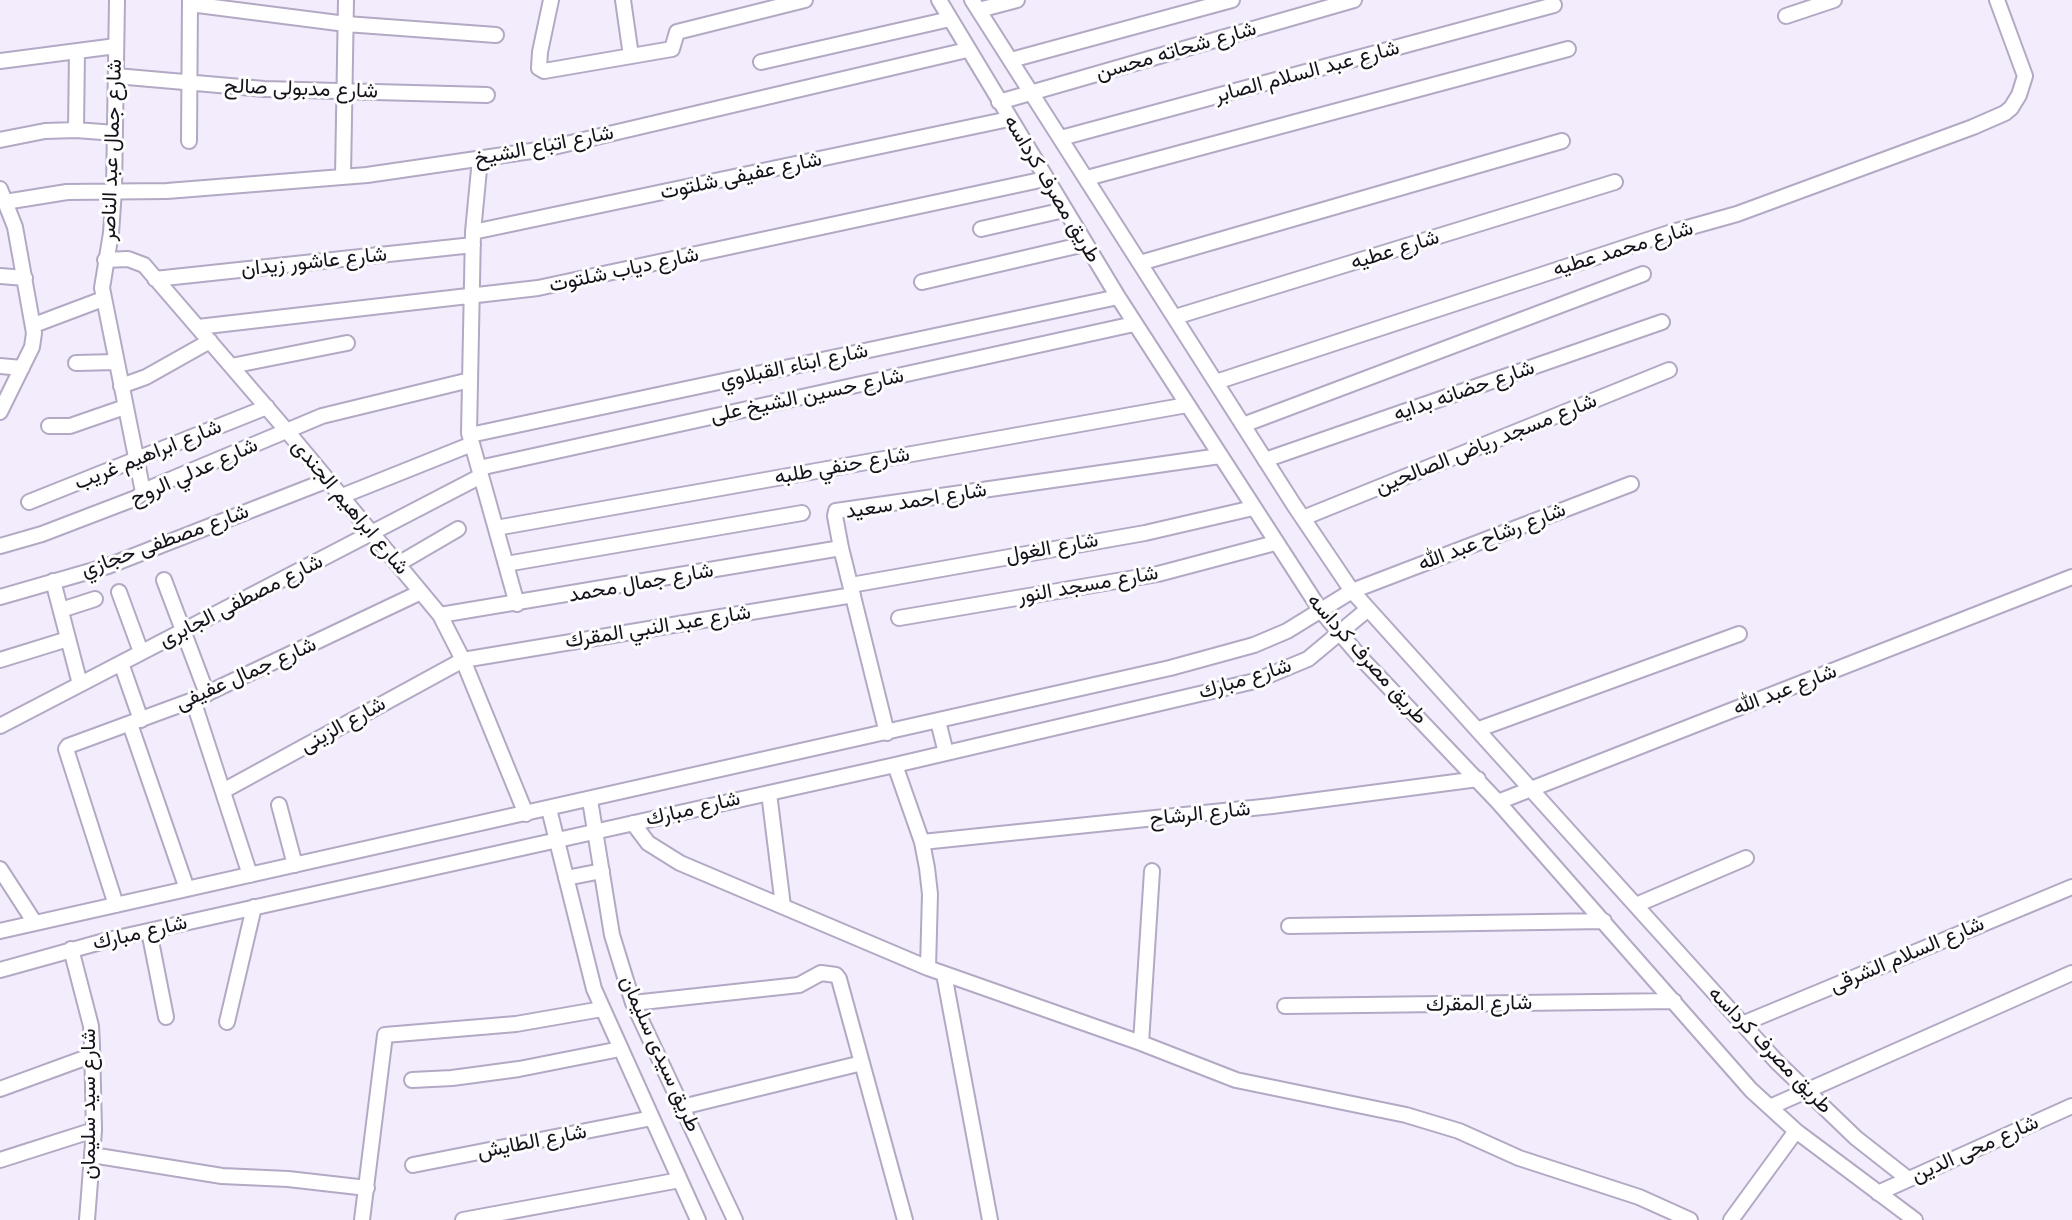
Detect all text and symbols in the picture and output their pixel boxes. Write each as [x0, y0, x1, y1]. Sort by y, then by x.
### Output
street label: شارع شحاته محسن [1093, 16, 1259, 86]
street label: شارع عبد السلام الصابر [1212, 35, 1402, 109]
street label: شارع جمال عبد الناصر [96, 59, 128, 241]
street label: شارع مدبولى صالح [223, 74, 379, 104]
street label: طريق مصرف كرداسه [998, 111, 1106, 267]
street label: شارع اتباع الشيخ [472, 120, 616, 172]
street label: شارع عفيفى شلتوت [658, 147, 824, 205]
street label: شارع محمد عطيه [1550, 216, 1696, 282]
street label: شارع عطيه [1348, 225, 1442, 275]
street label: شارع عاشور زيدان [240, 242, 388, 282]
street label: شارع دياب شلتوت [547, 242, 701, 298]
street label: شارع ابناء القبلاوي [718, 338, 870, 394]
street label: شارع حضانه بدايه [1390, 355, 1538, 427]
street label: شارع حسين الشيخ على [708, 363, 906, 429]
street label: شارع مسجد رياض الصالحين [1372, 388, 1600, 500]
street label: شارع ابراهيم غريب [71, 414, 225, 496]
street label: شارع عدلي الروح [126, 433, 262, 511]
street label: شارع ابراهيم الجندى [286, 434, 414, 580]
street label: شارع حنفي طلبه [772, 442, 912, 490]
street label: شارع احمد سعيد [844, 477, 988, 525]
street label: شارع رشاح عبد الله [1415, 497, 1569, 577]
street label: شارع مصطفى حجازي [78, 499, 252, 583]
street label: شارع الغول [1004, 527, 1100, 569]
street label: شارع مصطفى الجابرى [155, 549, 327, 653]
street label: شارع جمال محمد [566, 558, 716, 608]
street label: شارع مسجد النور [1016, 560, 1160, 610]
street label: طريق مصرف كرداسه [1302, 588, 1432, 730]
street label: شارع عبد النبي المقرك [563, 600, 753, 654]
street label: شارع جمال عفيفى [172, 632, 320, 716]
street label: شارع مبارك [1195, 653, 1295, 705]
street label: شارع عبد الله [1730, 659, 1840, 721]
street label: شارع الزينى [296, 691, 390, 759]
street label: شارع مبارك [643, 786, 743, 832]
street label: شارع الرشاح [1148, 796, 1252, 832]
street label: شارع مبارك [90, 910, 190, 956]
street label: شارع السلام الشرقى [1826, 911, 1988, 999]
street label: طريق سيدى سليمان [614, 972, 706, 1136]
street label: طريق مصرف كرداسه [1703, 981, 1837, 1119]
street label: شارع المقرك [1426, 990, 1532, 1018]
street label: شارع سيد سليمان [76, 1028, 102, 1180]
street label: شارع محى الدين [1907, 1110, 2043, 1188]
street label: شارع الطايش [475, 1119, 589, 1165]

